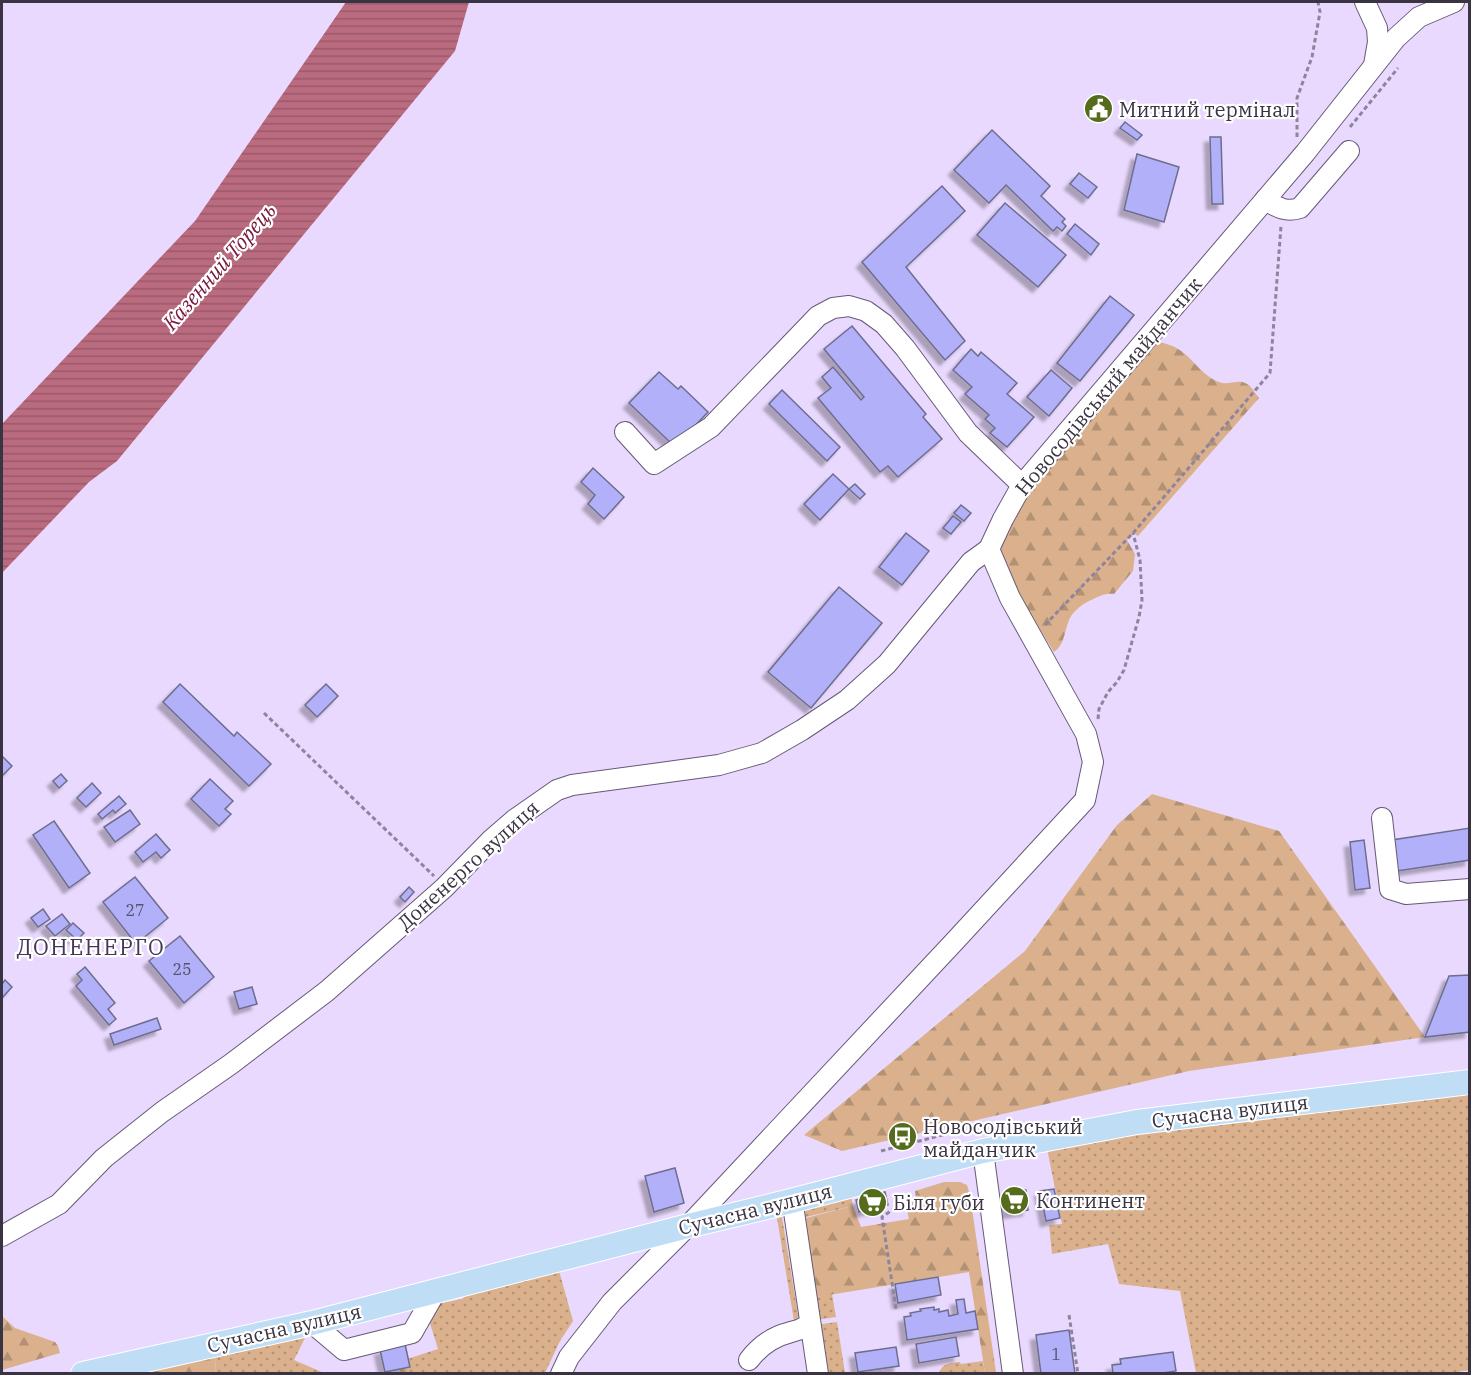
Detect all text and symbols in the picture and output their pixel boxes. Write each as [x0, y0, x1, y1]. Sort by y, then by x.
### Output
public building icon: Митний термінал [1082, 93, 1114, 125]
place label: Митний термінал [1119, 96, 1295, 123]
water label: Казенний Торець [155, 197, 282, 336]
street label: Новосодівський майданчик [1009, 271, 1208, 501]
street label: Доненерго вулиця [392, 794, 544, 936]
house number: 27 [125, 900, 145, 920]
district label: ДОНЕНЕРГО [17, 932, 165, 961]
house number: 25 [172, 959, 192, 979]
street label: Сучасна вулиця [1150, 1088, 1310, 1134]
place label: Новосодівський майданчик [923, 1113, 1083, 1163]
bus stop icon: Новосодівський майданчик [886, 1121, 918, 1153]
street label: Сучасна вулиця [675, 1177, 835, 1241]
supermarket icon: Континент [999, 1184, 1031, 1216]
supermarket icon: Біля губи [856, 1186, 888, 1218]
place label: Континент [1036, 1187, 1145, 1214]
place label: Біля губи [893, 1189, 985, 1216]
street label: Сучасна вулиця [204, 1297, 364, 1359]
house number: 1 [1051, 1344, 1061, 1364]

